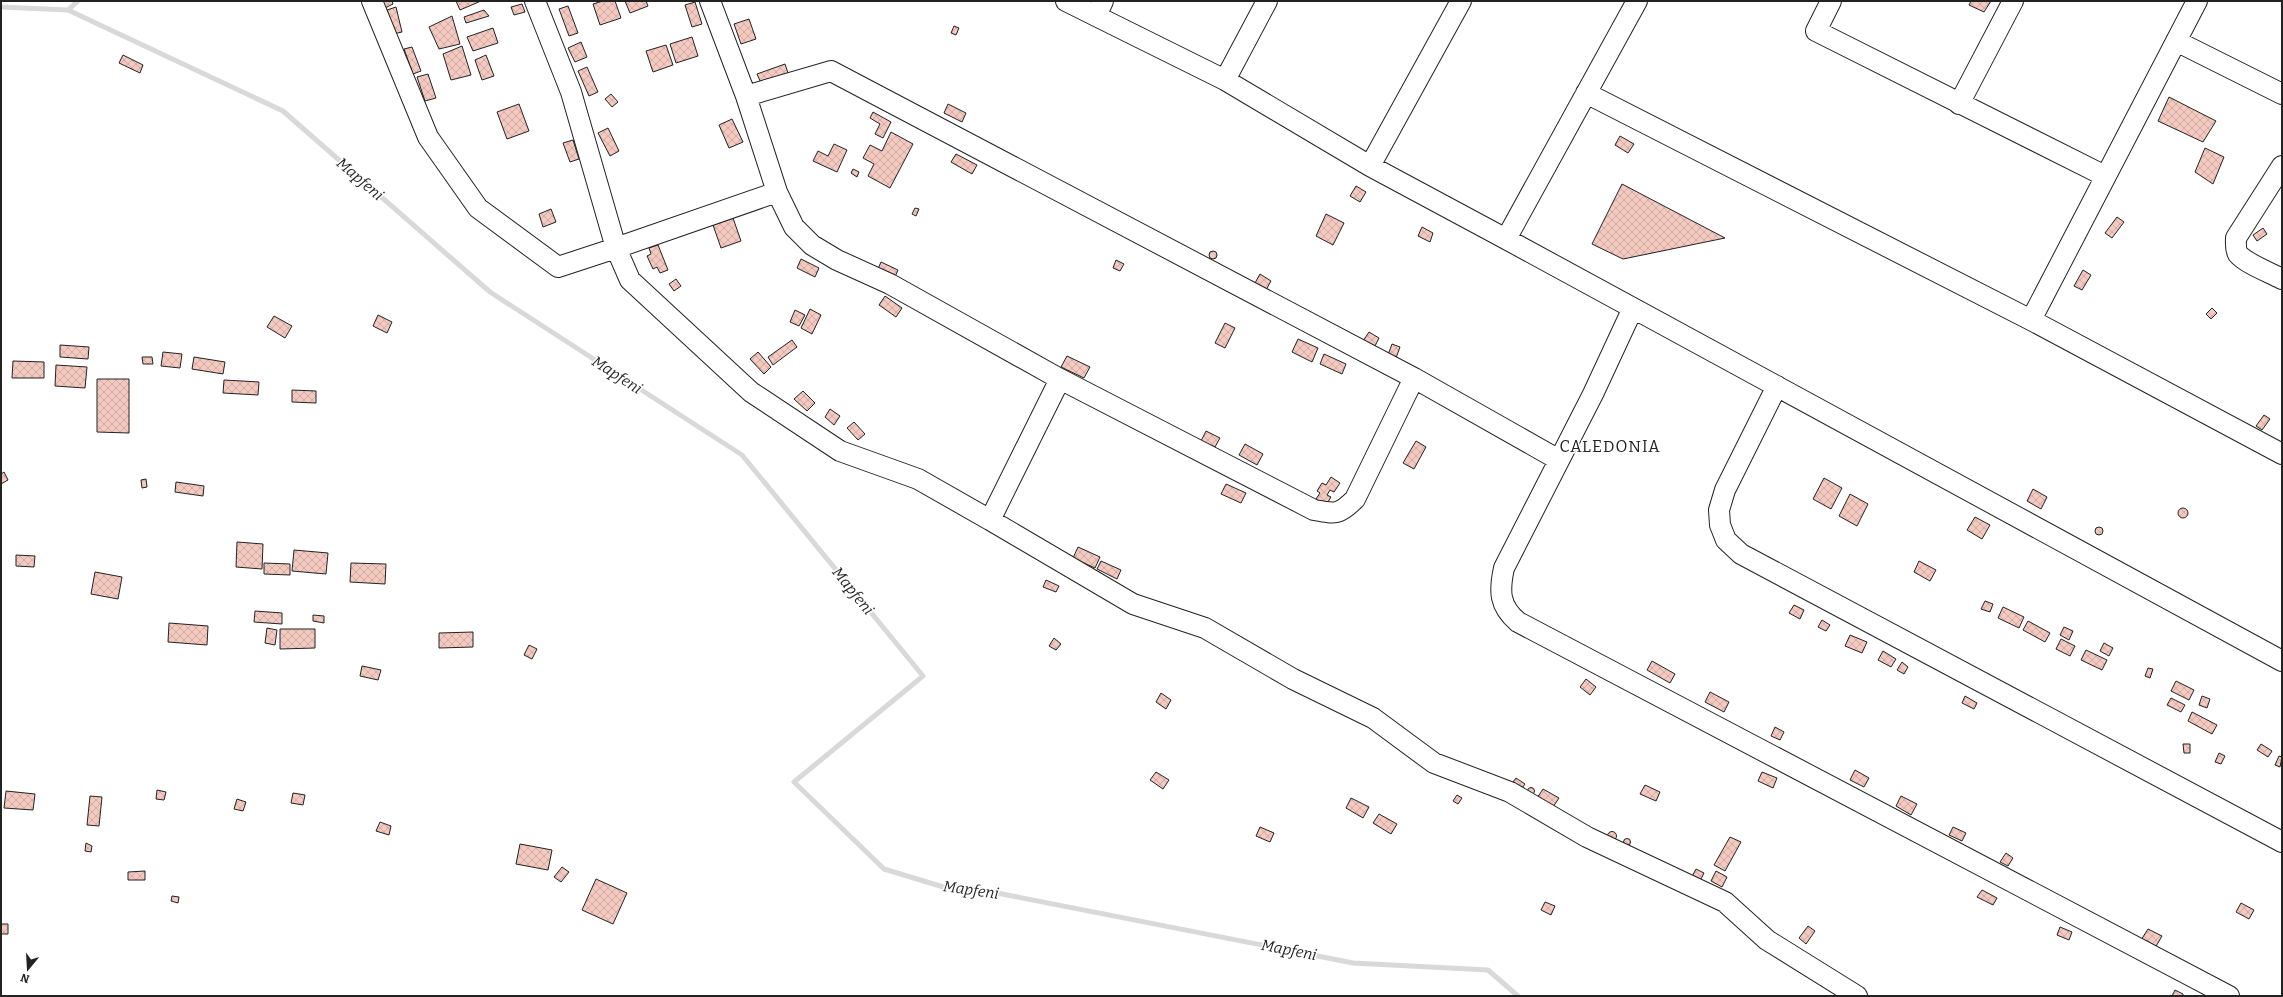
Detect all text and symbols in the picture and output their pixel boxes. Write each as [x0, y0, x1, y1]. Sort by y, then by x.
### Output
water label: Mapfeni [333, 154, 387, 204]
water label: Mapfeni [589, 352, 645, 398]
district label: CALEDONIA [1560, 437, 1660, 456]
water label: Mapfeni [828, 564, 878, 618]
water label: Mapfeni [942, 877, 1000, 903]
water label: Mapfeni [1260, 936, 1318, 964]
north arrow [8, 949, 48, 989]
text: N [19, 970, 31, 986]

